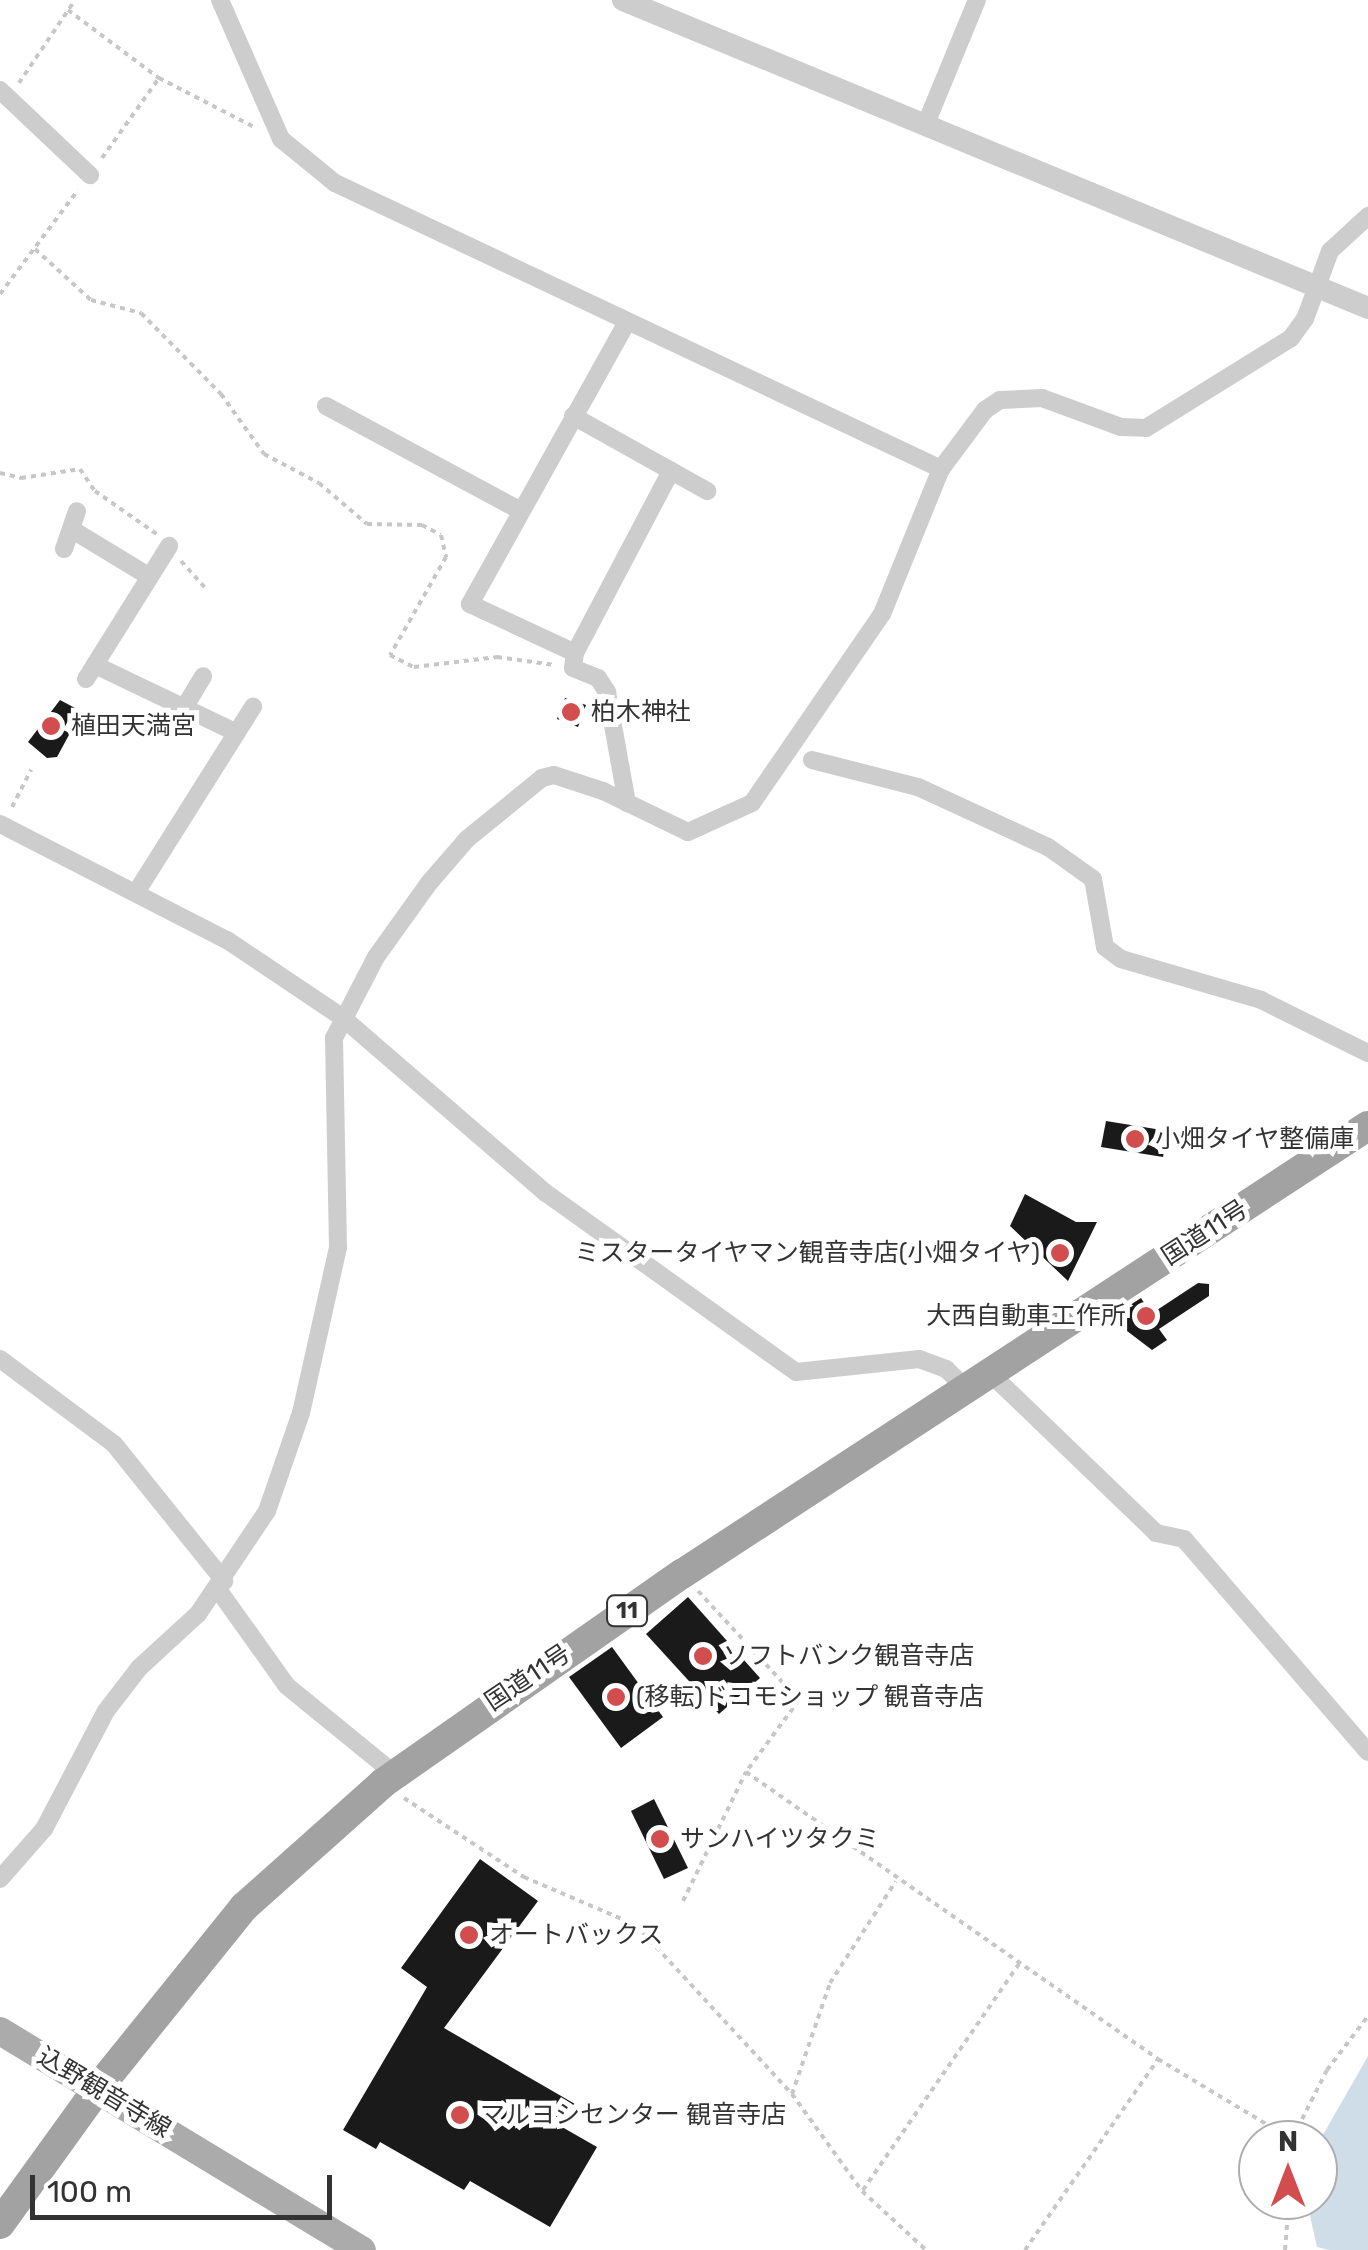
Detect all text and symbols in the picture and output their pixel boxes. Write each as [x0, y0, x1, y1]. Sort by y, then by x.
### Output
place label: 柏木神社 [591, 697, 691, 727]
marker: 柏木神社 [560, 701, 582, 723]
place label: 植田天満宮 [71, 711, 196, 741]
marker: 植田天満宮 [40, 715, 62, 737]
place label: 小畑タイヤ整備庫 [1155, 1124, 1355, 1154]
marker: 小畑タイヤ整備庫 [1124, 1128, 1146, 1150]
street label: 国道11号 [1156, 1194, 1254, 1272]
place label: ミスタータイヤマン観音寺店(小畑タイヤ) [573, 1238, 1040, 1268]
marker: ミスタータイヤマン観音寺店(小畑タイヤ) [1049, 1242, 1071, 1264]
place label: 大西自動車工作所 [926, 1301, 1126, 1331]
marker: 大西自動車工作所 [1135, 1305, 1157, 1327]
road number: 11 [604, 1594, 650, 1628]
street label: 国道11号 [480, 1639, 576, 1717]
place label: ソフトバンク観音寺店 [723, 1641, 973, 1671]
marker: ソフトバンク観音寺店 [692, 1645, 714, 1667]
place label: (移転)ドコモショップ 観音寺店 [636, 1682, 984, 1712]
marker: (移転)ドコモショップ 観音寺店 [605, 1686, 627, 1708]
place label: サンハイツタクミ [680, 1824, 880, 1854]
marker: サンハイツタクミ [649, 1828, 671, 1850]
place label: オートバックス [489, 1920, 664, 1950]
marker: オートバックス [458, 1924, 480, 1946]
street label: 込野観音寺線 [32, 2042, 176, 2144]
place label: マルヨシセンター 観音寺店 [480, 2100, 786, 2130]
marker: マルヨシセンター 観音寺店 [449, 2104, 471, 2126]
north arrow [1238, 2120, 1338, 2220]
text: N [1278, 2125, 1298, 2158]
scale bar [35, 2155, 338, 2217]
text: 100 m [47, 2174, 132, 2210]

